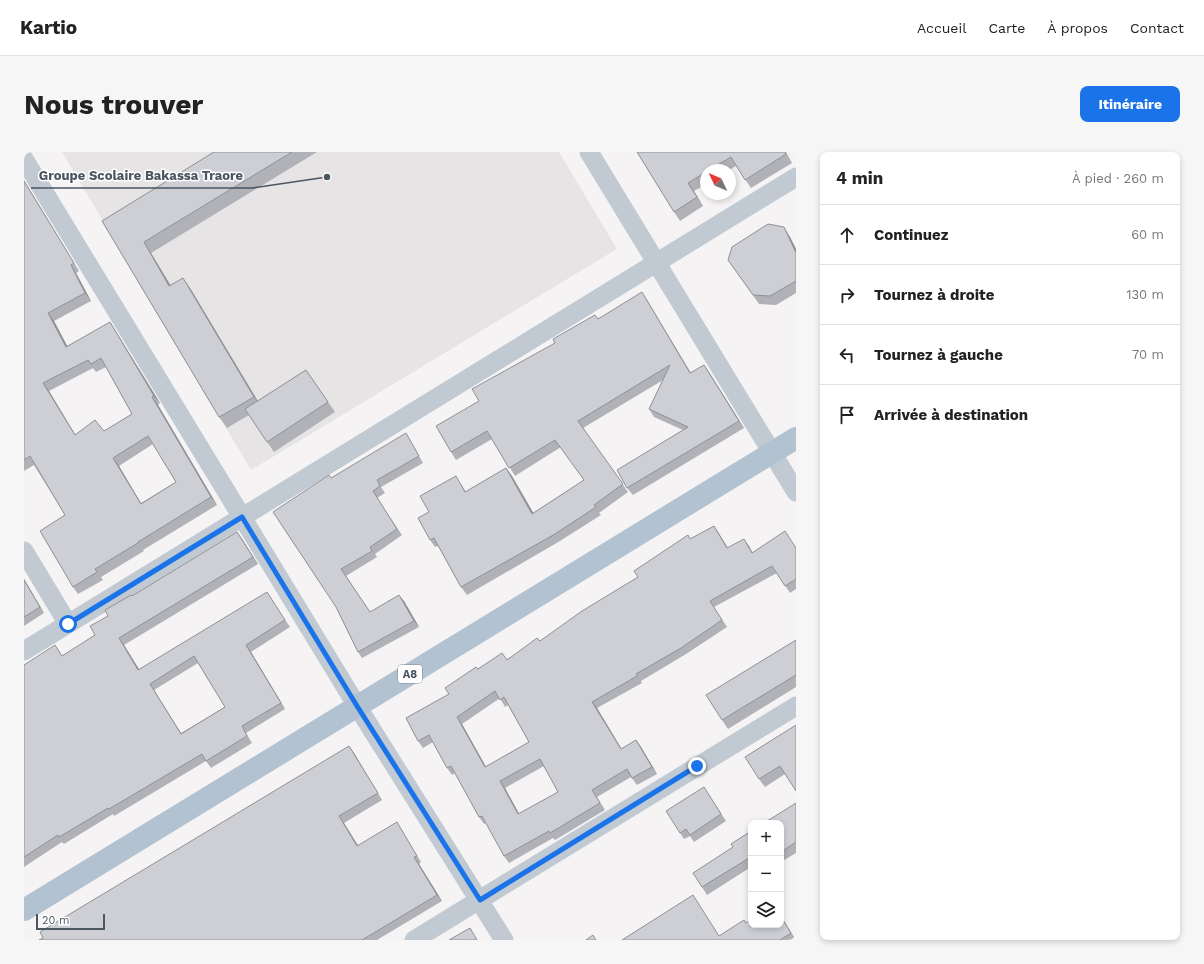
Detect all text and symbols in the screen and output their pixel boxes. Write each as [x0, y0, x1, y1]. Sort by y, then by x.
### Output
text: Kartio [20, 16, 77, 39]
text: Accueil [917, 20, 966, 36]
text: Carte [988, 20, 1025, 36]
text: À propos [1047, 20, 1108, 36]
text: Contact [1130, 20, 1184, 36]
button: Itinéraire [1080, 86, 1180, 122]
text: Nous trouver [24, 88, 203, 121]
callout: Groupe Scolaire Bakassa Traore [31, 163, 252, 188]
north arrow [700, 164, 736, 200]
text: Groupe Scolaire Bakassa Traore [39, 168, 244, 183]
text: 4 min [836, 168, 883, 188]
text: À pied · 260 m [1072, 171, 1164, 186]
icon: ahead [836, 224, 858, 246]
text: Continuez [874, 226, 948, 244]
text: 60 m [1131, 227, 1164, 242]
icon: right [836, 284, 858, 306]
text: Tournez à droite [874, 286, 994, 304]
text: 130 m [1126, 287, 1164, 302]
icon: left [836, 344, 858, 366]
text: Tournez à gauche [874, 346, 1003, 364]
text: 70 m [1132, 347, 1164, 362]
icon: arrive [836, 404, 858, 426]
text: Arrivée à destination [874, 406, 1028, 424]
route start [59, 615, 77, 633]
road number: A8 [398, 665, 422, 683]
route end [688, 757, 706, 775]
map controls [748, 820, 784, 928]
button: + [748, 820, 784, 856]
button: − [748, 856, 784, 892]
button: layers [748, 892, 784, 928]
scale bar [36, 912, 105, 931]
text: 20 m [42, 914, 70, 927]

